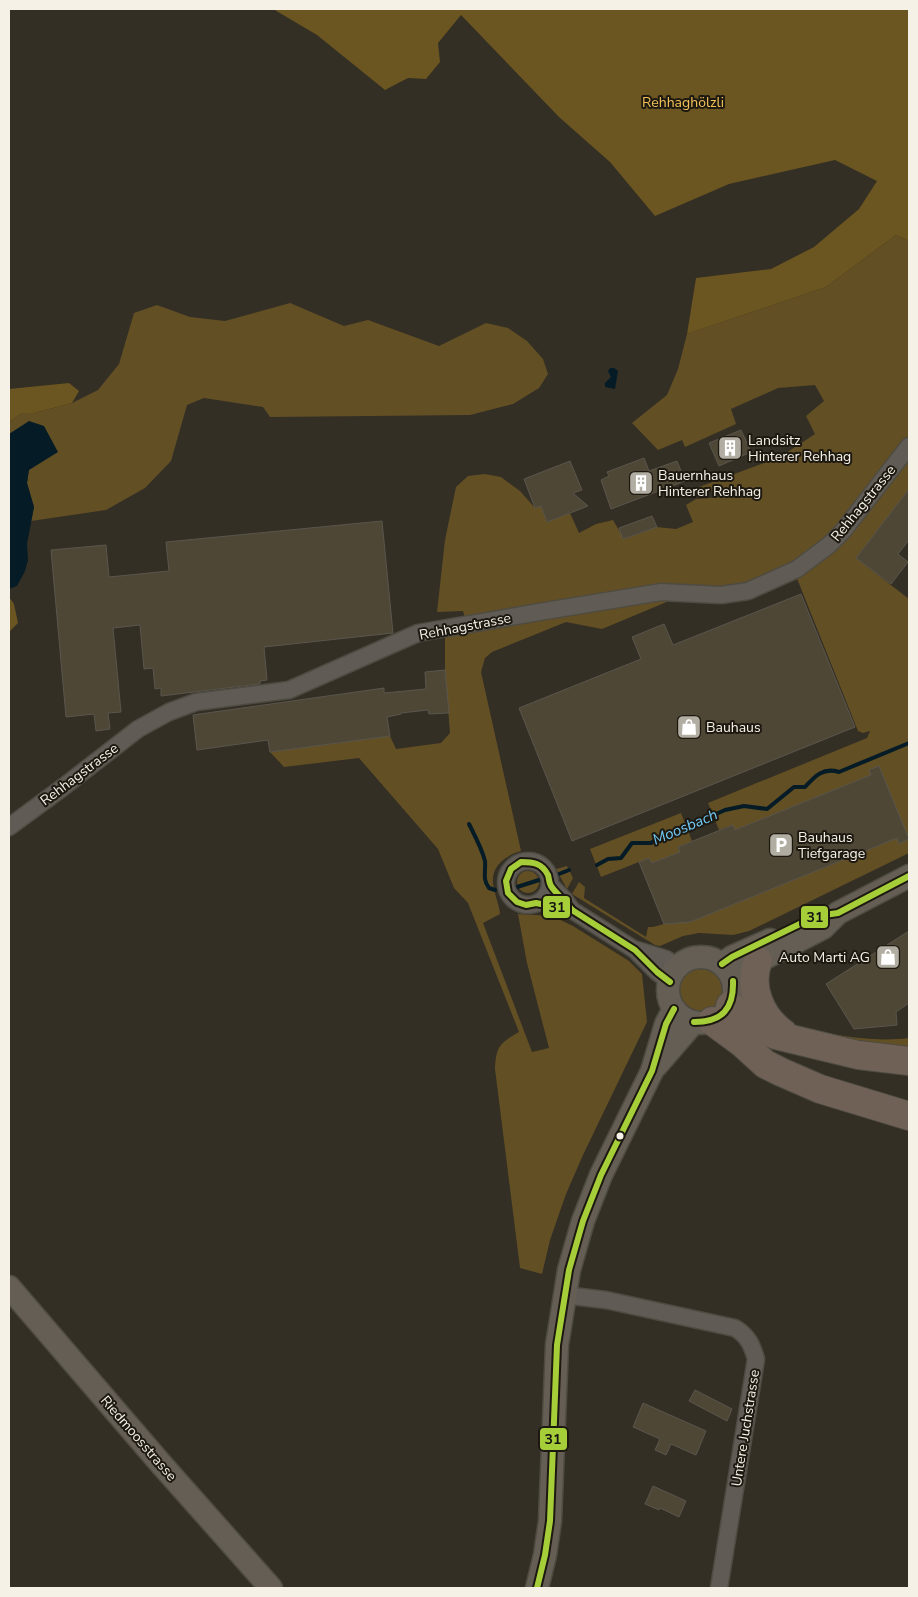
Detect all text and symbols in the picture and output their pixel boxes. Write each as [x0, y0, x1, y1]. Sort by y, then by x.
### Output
park label: Rehhaghölzli [642, 93, 724, 112]
place label: Landsitz Hinterer Rehhag [748, 431, 851, 466]
building icon: Landsitz Hinterer Rehhag [717, 435, 743, 461]
street label: Rehhagstrasse [827, 461, 900, 545]
place label: Bauernhaus Hinterer Rehhag [658, 466, 761, 501]
building icon: Bauernhaus Hinterer Rehhag [628, 470, 654, 496]
street label: Rehhagstrasse [418, 608, 513, 645]
shop icon: Bauhaus [676, 714, 702, 740]
place label: Bauhaus [706, 718, 761, 737]
street label: Rehhagstrasse [36, 739, 122, 810]
water label: Moosbach [649, 804, 721, 850]
place label: Bauhaus Tiefgarage [798, 828, 865, 863]
parking icon: Bauhaus Tiefgarage [768, 832, 794, 858]
line badge: 31 [542, 895, 571, 919]
text: 31 [549, 898, 565, 917]
line badge: 31 [800, 905, 829, 929]
text: 31 [807, 908, 823, 927]
shop icon: Auto Marti AG [875, 944, 901, 970]
place label: Auto Marti AG [779, 948, 870, 967]
unlabelled marker [615, 1131, 625, 1141]
street label: Untere Juchstrasse [727, 1368, 764, 1488]
street label: Riedmoosstrasse [96, 1392, 181, 1485]
line badge: 31 [539, 1427, 568, 1451]
text: 31 [545, 1430, 561, 1449]

